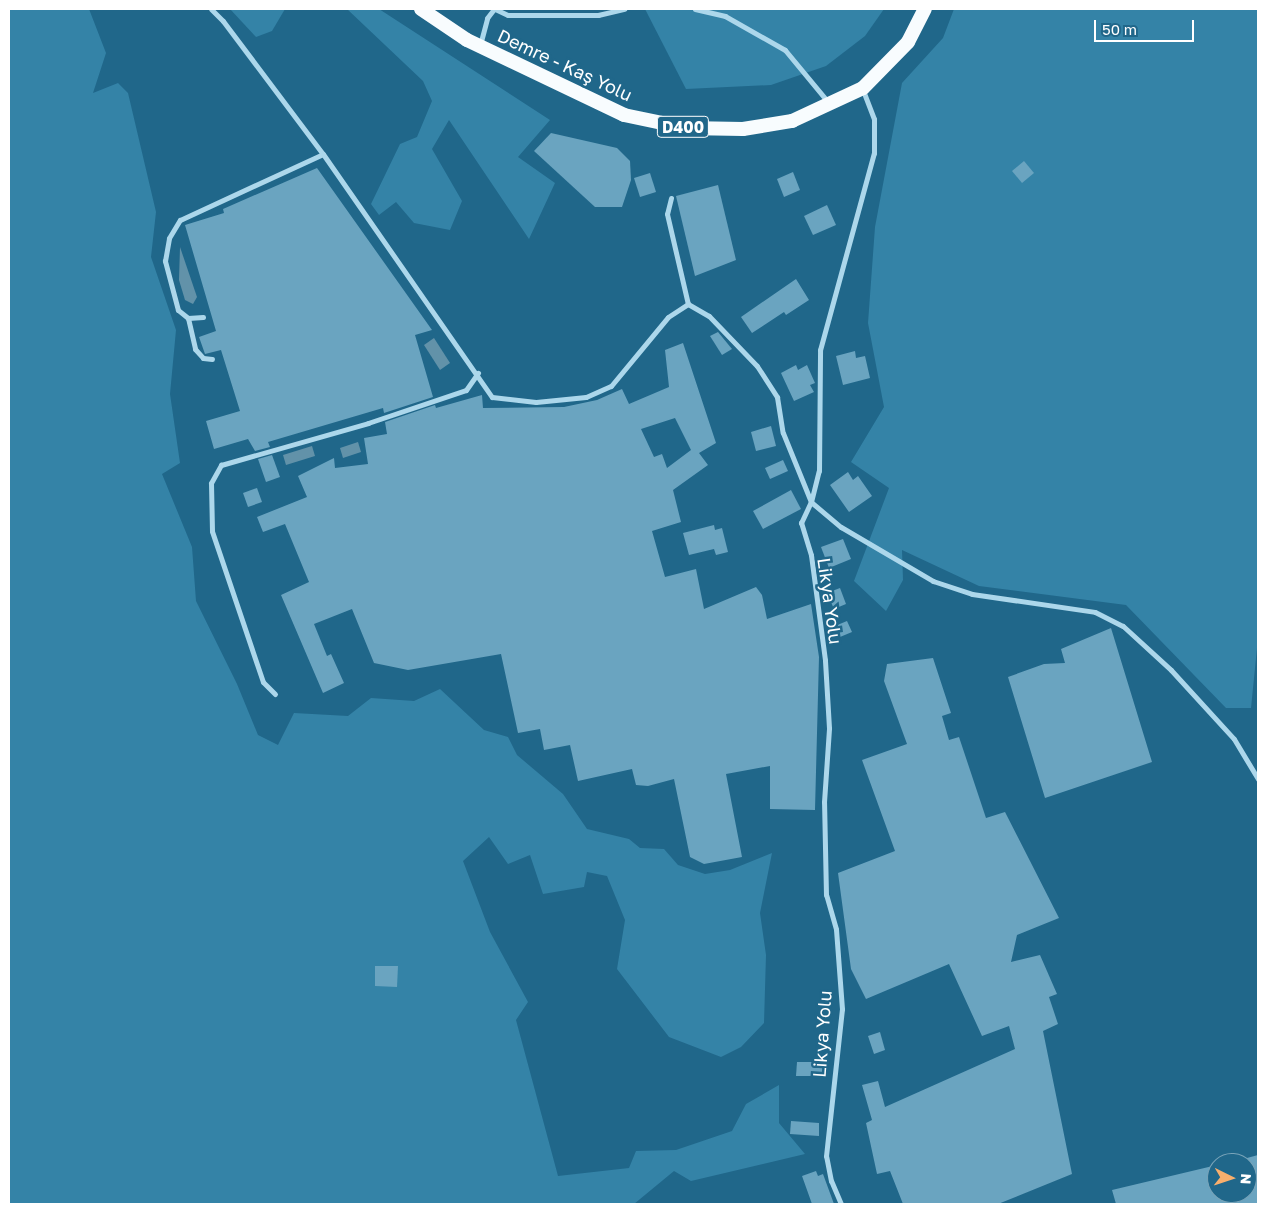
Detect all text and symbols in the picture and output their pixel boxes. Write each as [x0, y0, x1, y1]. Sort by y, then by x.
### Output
scale bar [1097, 10, 1197, 42]
text: 50 m [1102, 20, 1137, 38]
street label: Demre - Kaş Yolu [494, 24, 636, 106]
road number: D400 [657, 114, 709, 140]
street label: Likya Yolu [813, 556, 847, 646]
street label: Likya Yolu [808, 990, 836, 1078]
north arrow [1207, 1153, 1257, 1203]
text: N [1238, 1173, 1255, 1185]

